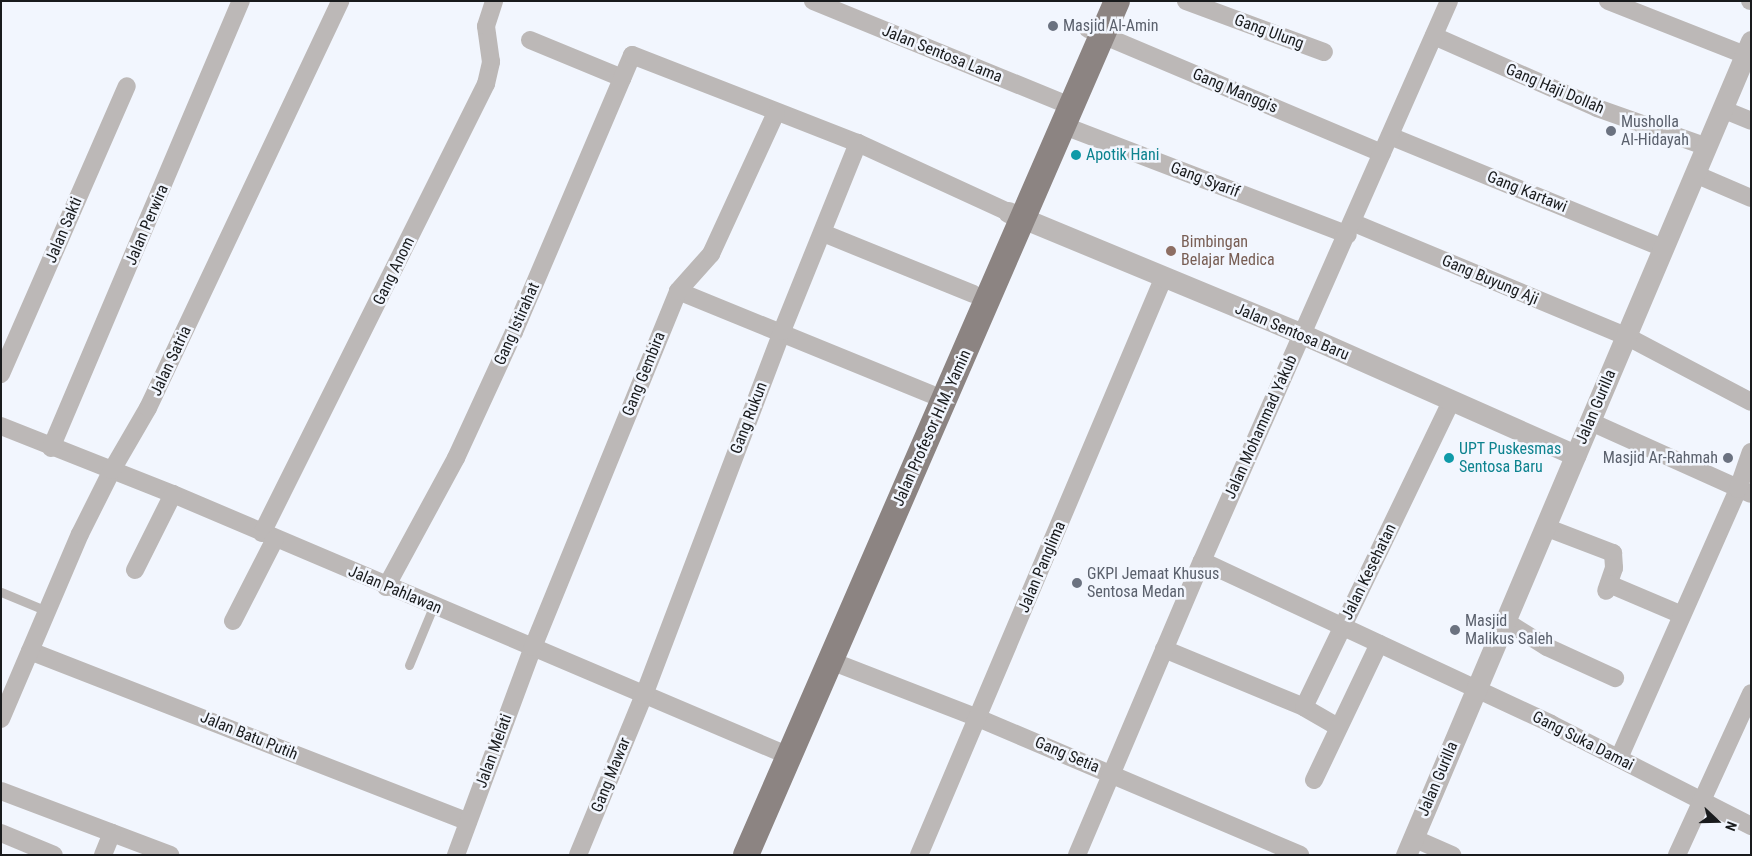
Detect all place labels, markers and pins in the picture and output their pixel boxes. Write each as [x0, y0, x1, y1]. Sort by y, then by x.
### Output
place label: Masjid Al-Amin [1063, 16, 1158, 36]
marker: Masjid Al-Amin [1047, 20, 1059, 32]
place label: Musholla Al-Hidayah [1621, 112, 1689, 150]
marker: Musholla Al-Hidayah [1605, 125, 1617, 137]
place label: Apotik Hani [1086, 145, 1159, 165]
marker: Apotik Hani [1070, 149, 1082, 161]
place label: Bimbingan Belajar Medica [1181, 232, 1275, 270]
marker: Bimbingan Belajar Medica [1165, 245, 1177, 257]
place label: UPT Puskesmas Sentosa Baru [1459, 439, 1562, 477]
place label: Masjid Ar-Rahmah [1603, 448, 1718, 468]
marker: UPT Puskesmas Sentosa Baru [1443, 452, 1455, 464]
marker: Masjid Ar-Rahmah [1722, 452, 1734, 464]
place label: GKPI Jemaat Khusus Sentosa Medan [1087, 564, 1219, 602]
marker: GKPI Jemaat Khusus Sentosa Medan [1071, 577, 1083, 589]
place label: Masjid Malikus Saleh [1465, 611, 1553, 649]
marker: Masjid Malikus Saleh [1449, 624, 1461, 636]

